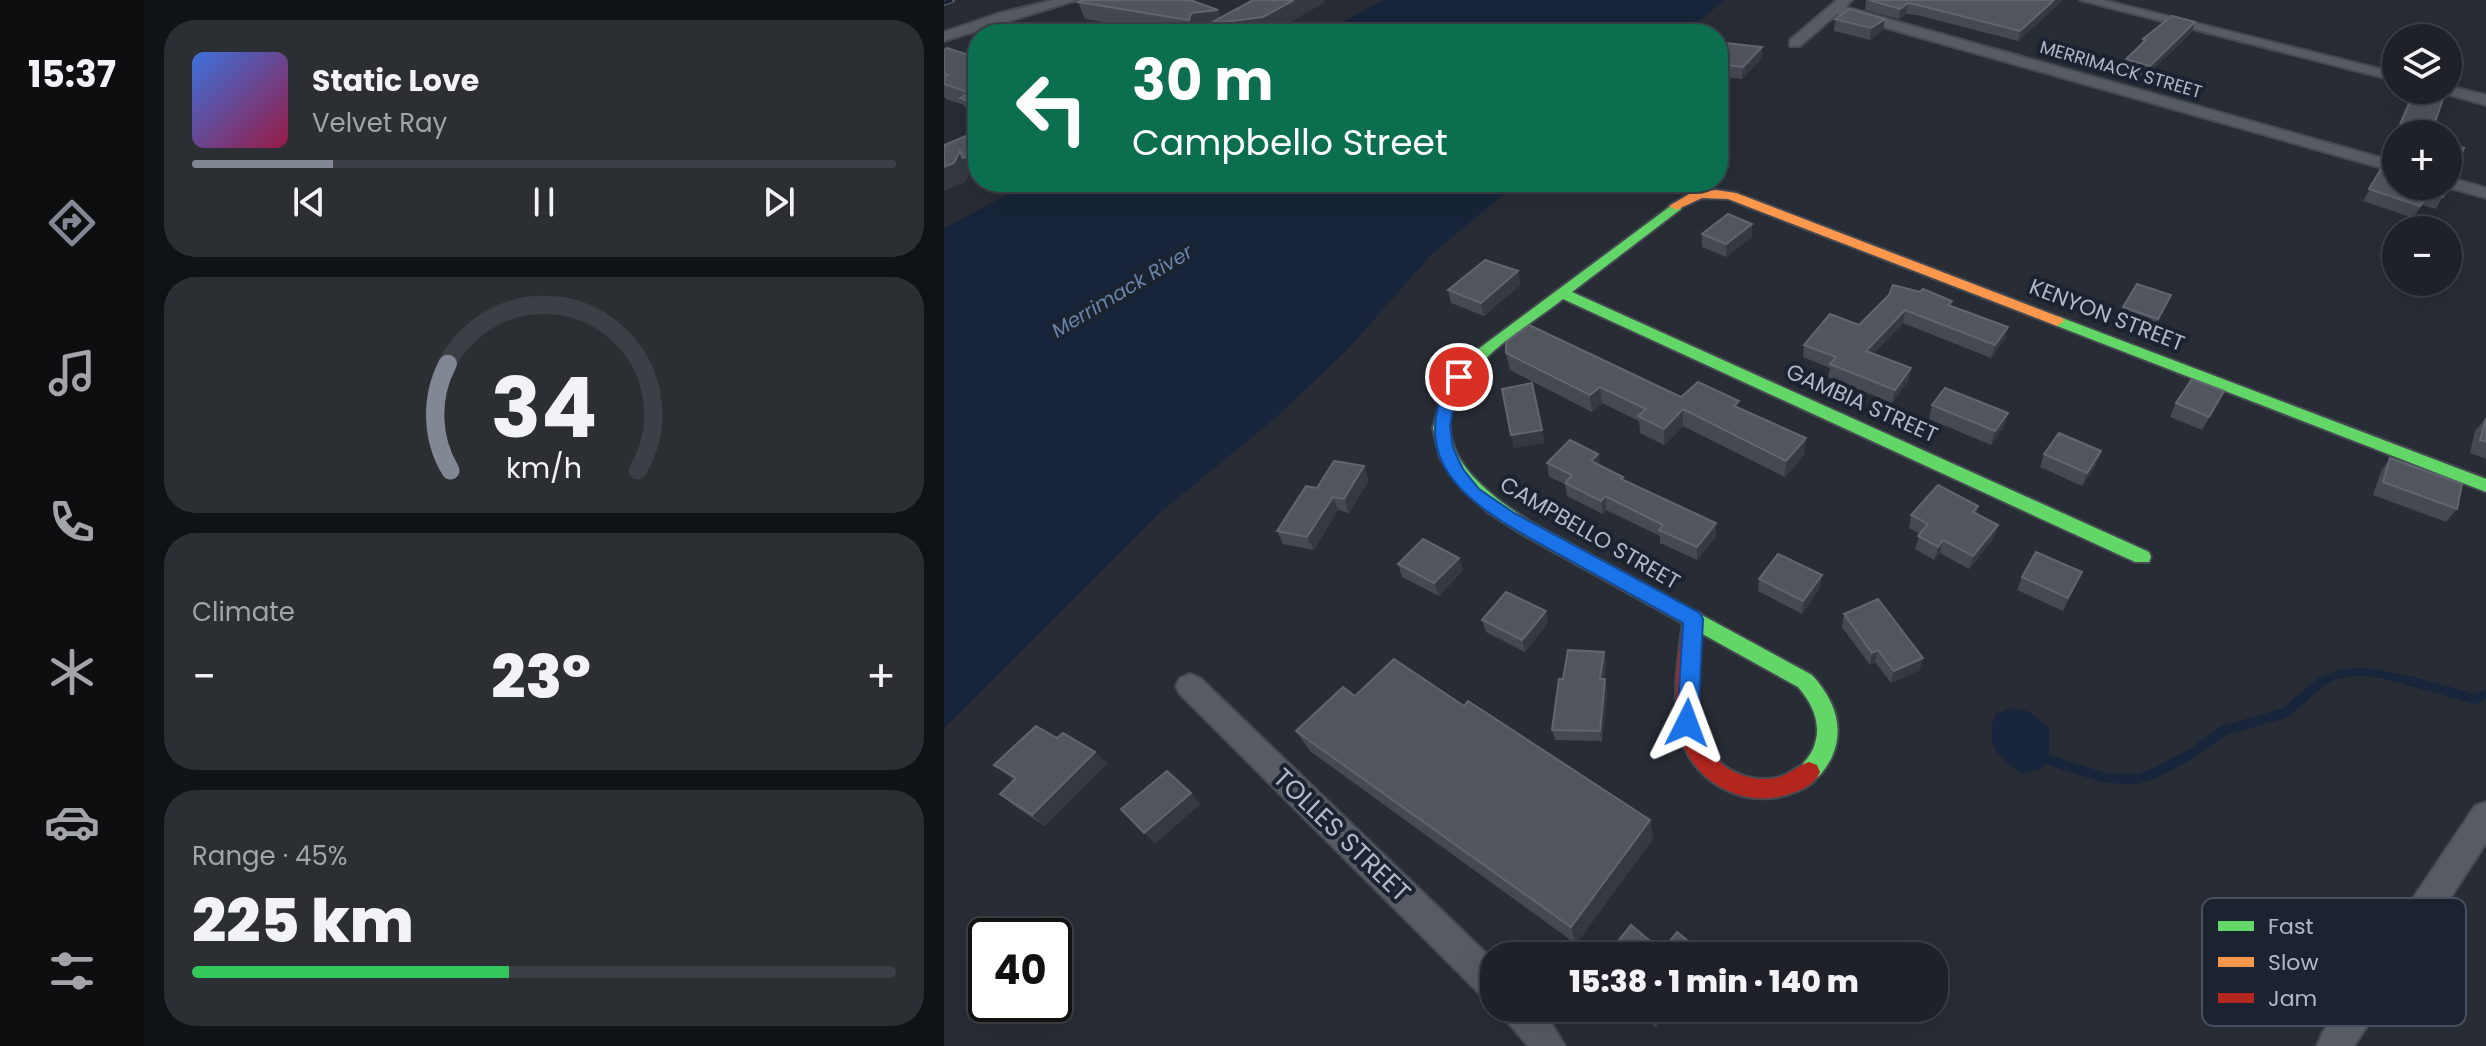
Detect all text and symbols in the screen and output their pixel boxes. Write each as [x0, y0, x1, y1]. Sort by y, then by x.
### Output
map controls [2382, 24, 2462, 296]
button: layers [2382, 24, 2462, 104]
street label: MERRIMACK STREET [2037, 34, 2205, 104]
text: 30 m [1132, 41, 1274, 120]
text: 15:37 [28, 49, 116, 100]
icon: left [1000, 56, 1104, 160]
text: Static Love [312, 59, 479, 102]
text: Velvet Ray [312, 105, 447, 141]
text: Campbello Street [1132, 117, 1448, 168]
button: + [2382, 120, 2462, 200]
icon: previous [287, 180, 331, 224]
icon: pause [522, 180, 566, 224]
icon: next [757, 180, 801, 224]
icon: directions [44, 195, 100, 251]
button: − [2382, 216, 2462, 296]
water label: Merrimack River [1046, 237, 1198, 344]
street label: KENYON STREET [2025, 271, 2189, 359]
pin [1425, 343, 1493, 411]
icon: music [44, 345, 100, 401]
text: 34 [491, 349, 597, 465]
icon: arrive [1437, 355, 1481, 399]
street label: GAMBIA STREET [1781, 356, 1943, 450]
text: km/h [506, 448, 582, 488]
street label: CAMPBELLO STREET [1494, 469, 1686, 597]
icon: phone [44, 494, 100, 550]
text: Climate [192, 594, 295, 630]
text: 23° [491, 635, 591, 719]
icon: climate [44, 644, 100, 700]
text: − [192, 646, 216, 707]
text: + [866, 646, 896, 707]
position arrow [1645, 681, 1729, 765]
street label: TOLLES STREET [1265, 760, 1419, 910]
icon: car [44, 794, 100, 850]
text: Range · 45% [192, 838, 348, 874]
text: 225 km [192, 879, 414, 963]
legend [2202, 898, 2466, 1026]
text: Fast [2268, 911, 2313, 942]
speed limit sign: 40 [968, 918, 1072, 1022]
icon: filters [44, 943, 100, 999]
text: Slow [2268, 947, 2318, 978]
text: 15:38 · 1 min · 140 m [1569, 960, 1859, 1003]
text: Jam [2268, 983, 2317, 1014]

